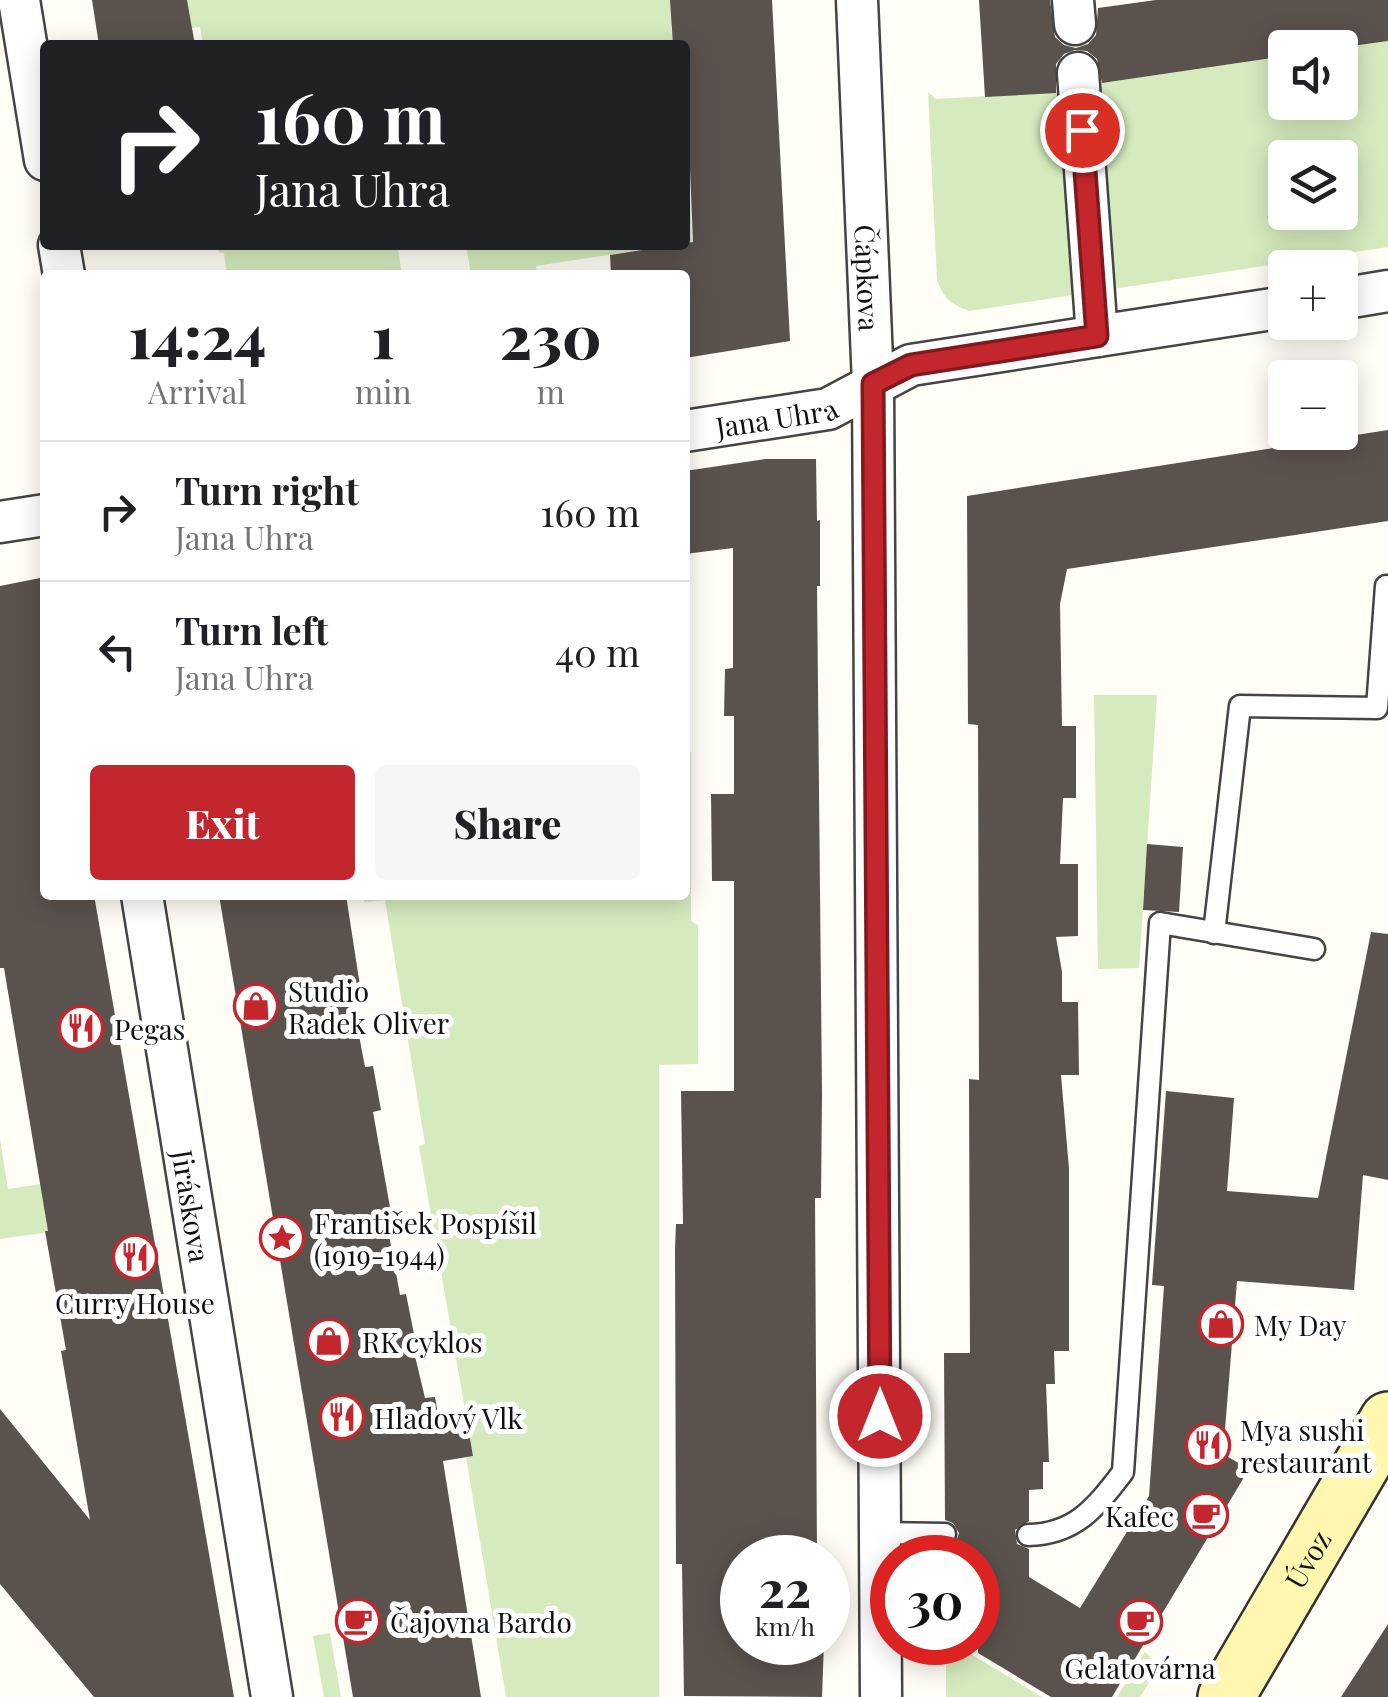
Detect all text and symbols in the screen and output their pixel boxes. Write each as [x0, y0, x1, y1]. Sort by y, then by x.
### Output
map controls [1268, 30, 1358, 450]
button: sound [1268, 30, 1358, 120]
text: 160 m [255, 68, 446, 162]
icon: right [90, 80, 220, 210]
pin [1040, 88, 1125, 173]
icon: arrive [1055, 103, 1110, 158]
button: layers [1268, 140, 1358, 230]
text: Jana Uhra [255, 158, 450, 218]
street label: Čápkova [848, 224, 889, 332]
button: + [1268, 250, 1358, 340]
text: 14:24 [128, 294, 266, 374]
text: 1 [371, 294, 395, 374]
text: 230 [500, 294, 602, 374]
button: − [1268, 360, 1358, 450]
text: Arrival [148, 369, 247, 412]
text: min [355, 369, 412, 412]
text: m [537, 369, 565, 412]
street label: Jana Uhra [712, 389, 844, 445]
text: Turn right [175, 464, 359, 515]
icon: right [90, 484, 145, 539]
text: 160 m [540, 486, 640, 537]
text: Jana Uhra [175, 515, 314, 558]
text: Turn left [175, 604, 328, 655]
icon: left [90, 624, 145, 679]
text: 40 m [555, 626, 640, 677]
text: Jana Uhra [175, 655, 314, 698]
button: Exit [90, 765, 355, 880]
button: Share [375, 765, 640, 880]
place label: Studio Radek Oliver [288, 972, 450, 1041]
shop icon: Studio Radek Oliver [233, 983, 279, 1029]
restaurant icon: Pegas [58, 1005, 104, 1051]
place label: Pegas [114, 1010, 185, 1047]
street label: Jiráskova [165, 1146, 220, 1265]
place label: František Pospíšil (1919-1944) [314, 1204, 537, 1273]
place icon: František Pospíšil (1919-1944) [259, 1215, 305, 1261]
restaurant icon: Curry House [112, 1234, 158, 1280]
place label: Curry House [55, 1284, 215, 1321]
shop icon: My Day [1198, 1301, 1244, 1347]
place label: My Day [1254, 1306, 1346, 1343]
shop icon: RK cyklos [306, 1318, 352, 1364]
place label: RK cyklos [362, 1323, 483, 1360]
position arrow [828, 1364, 932, 1468]
restaurant icon: Hladový Vlk [319, 1394, 365, 1440]
place label: Hladový Vlk [374, 1399, 523, 1436]
place label: Mya sushi restaurant [1240, 1411, 1373, 1480]
restaurant icon: Mya sushi restaurant [1185, 1422, 1231, 1468]
cafe icon: Kafec [1183, 1492, 1229, 1538]
place label: Kafec [1105, 1497, 1174, 1534]
street label: Úvoz [1275, 1523, 1338, 1595]
speed limit sign: 30 [870, 1535, 1000, 1665]
text: 22 [759, 1554, 811, 1621]
cafe icon: Čajovna Bardo [335, 1598, 381, 1644]
cafe icon: Gelatovárna [1117, 1599, 1163, 1645]
place label: Čajovna Bardo [390, 1603, 572, 1640]
text: km/h [755, 1609, 815, 1642]
place label: Gelatovárna [1064, 1649, 1216, 1686]

